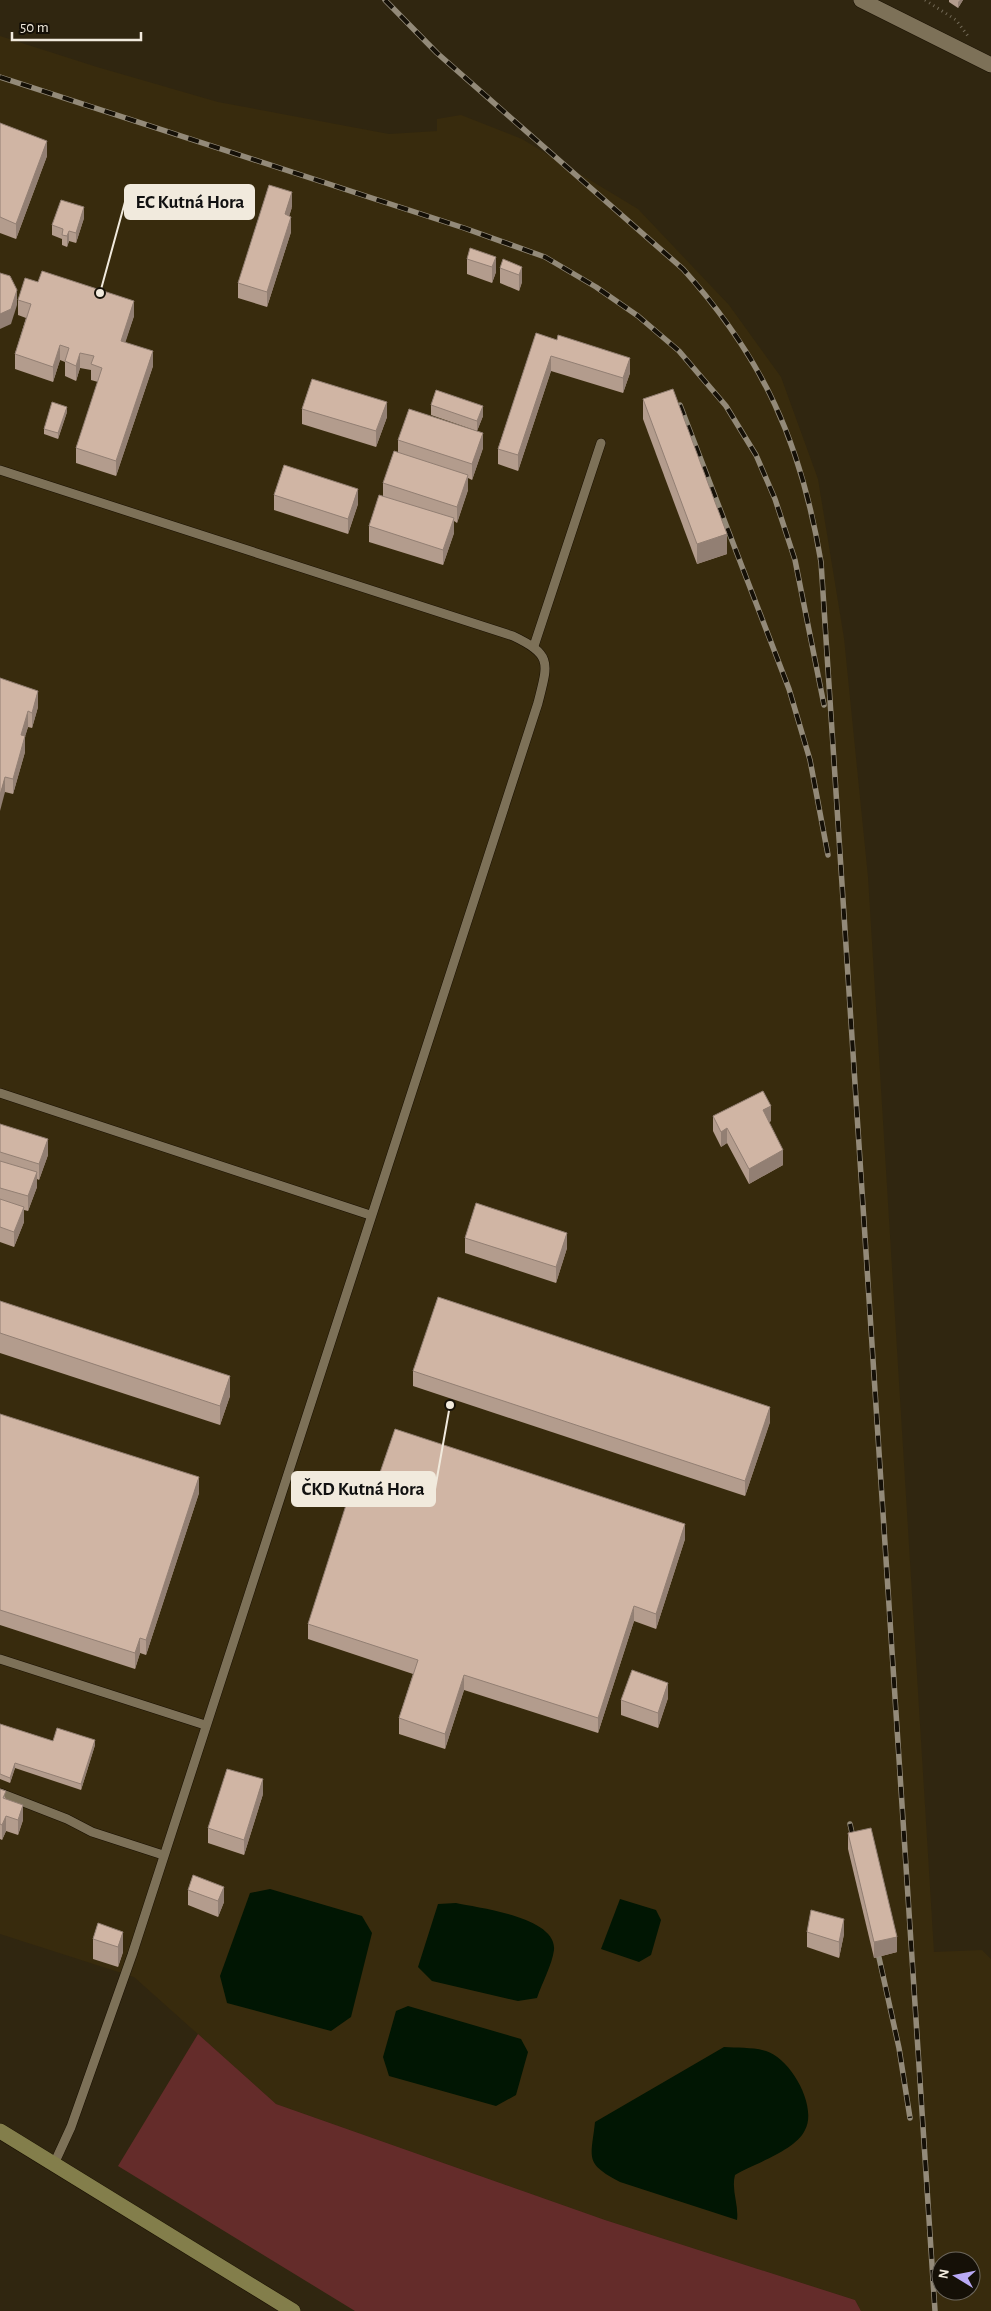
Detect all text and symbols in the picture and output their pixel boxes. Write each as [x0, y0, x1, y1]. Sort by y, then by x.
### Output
scale bar [12, 10, 141, 42]
text: 50 m [20, 20, 49, 35]
callout: EC Kutná Hora [125, 185, 254, 219]
text: EC Kutná Hora [136, 193, 244, 212]
callout: ČKD Kutná Hora [292, 1472, 435, 1506]
text: ČKD Kutná Hora [301, 1478, 425, 1499]
north arrow [931, 2251, 981, 2301]
text: N [936, 2268, 952, 2280]

